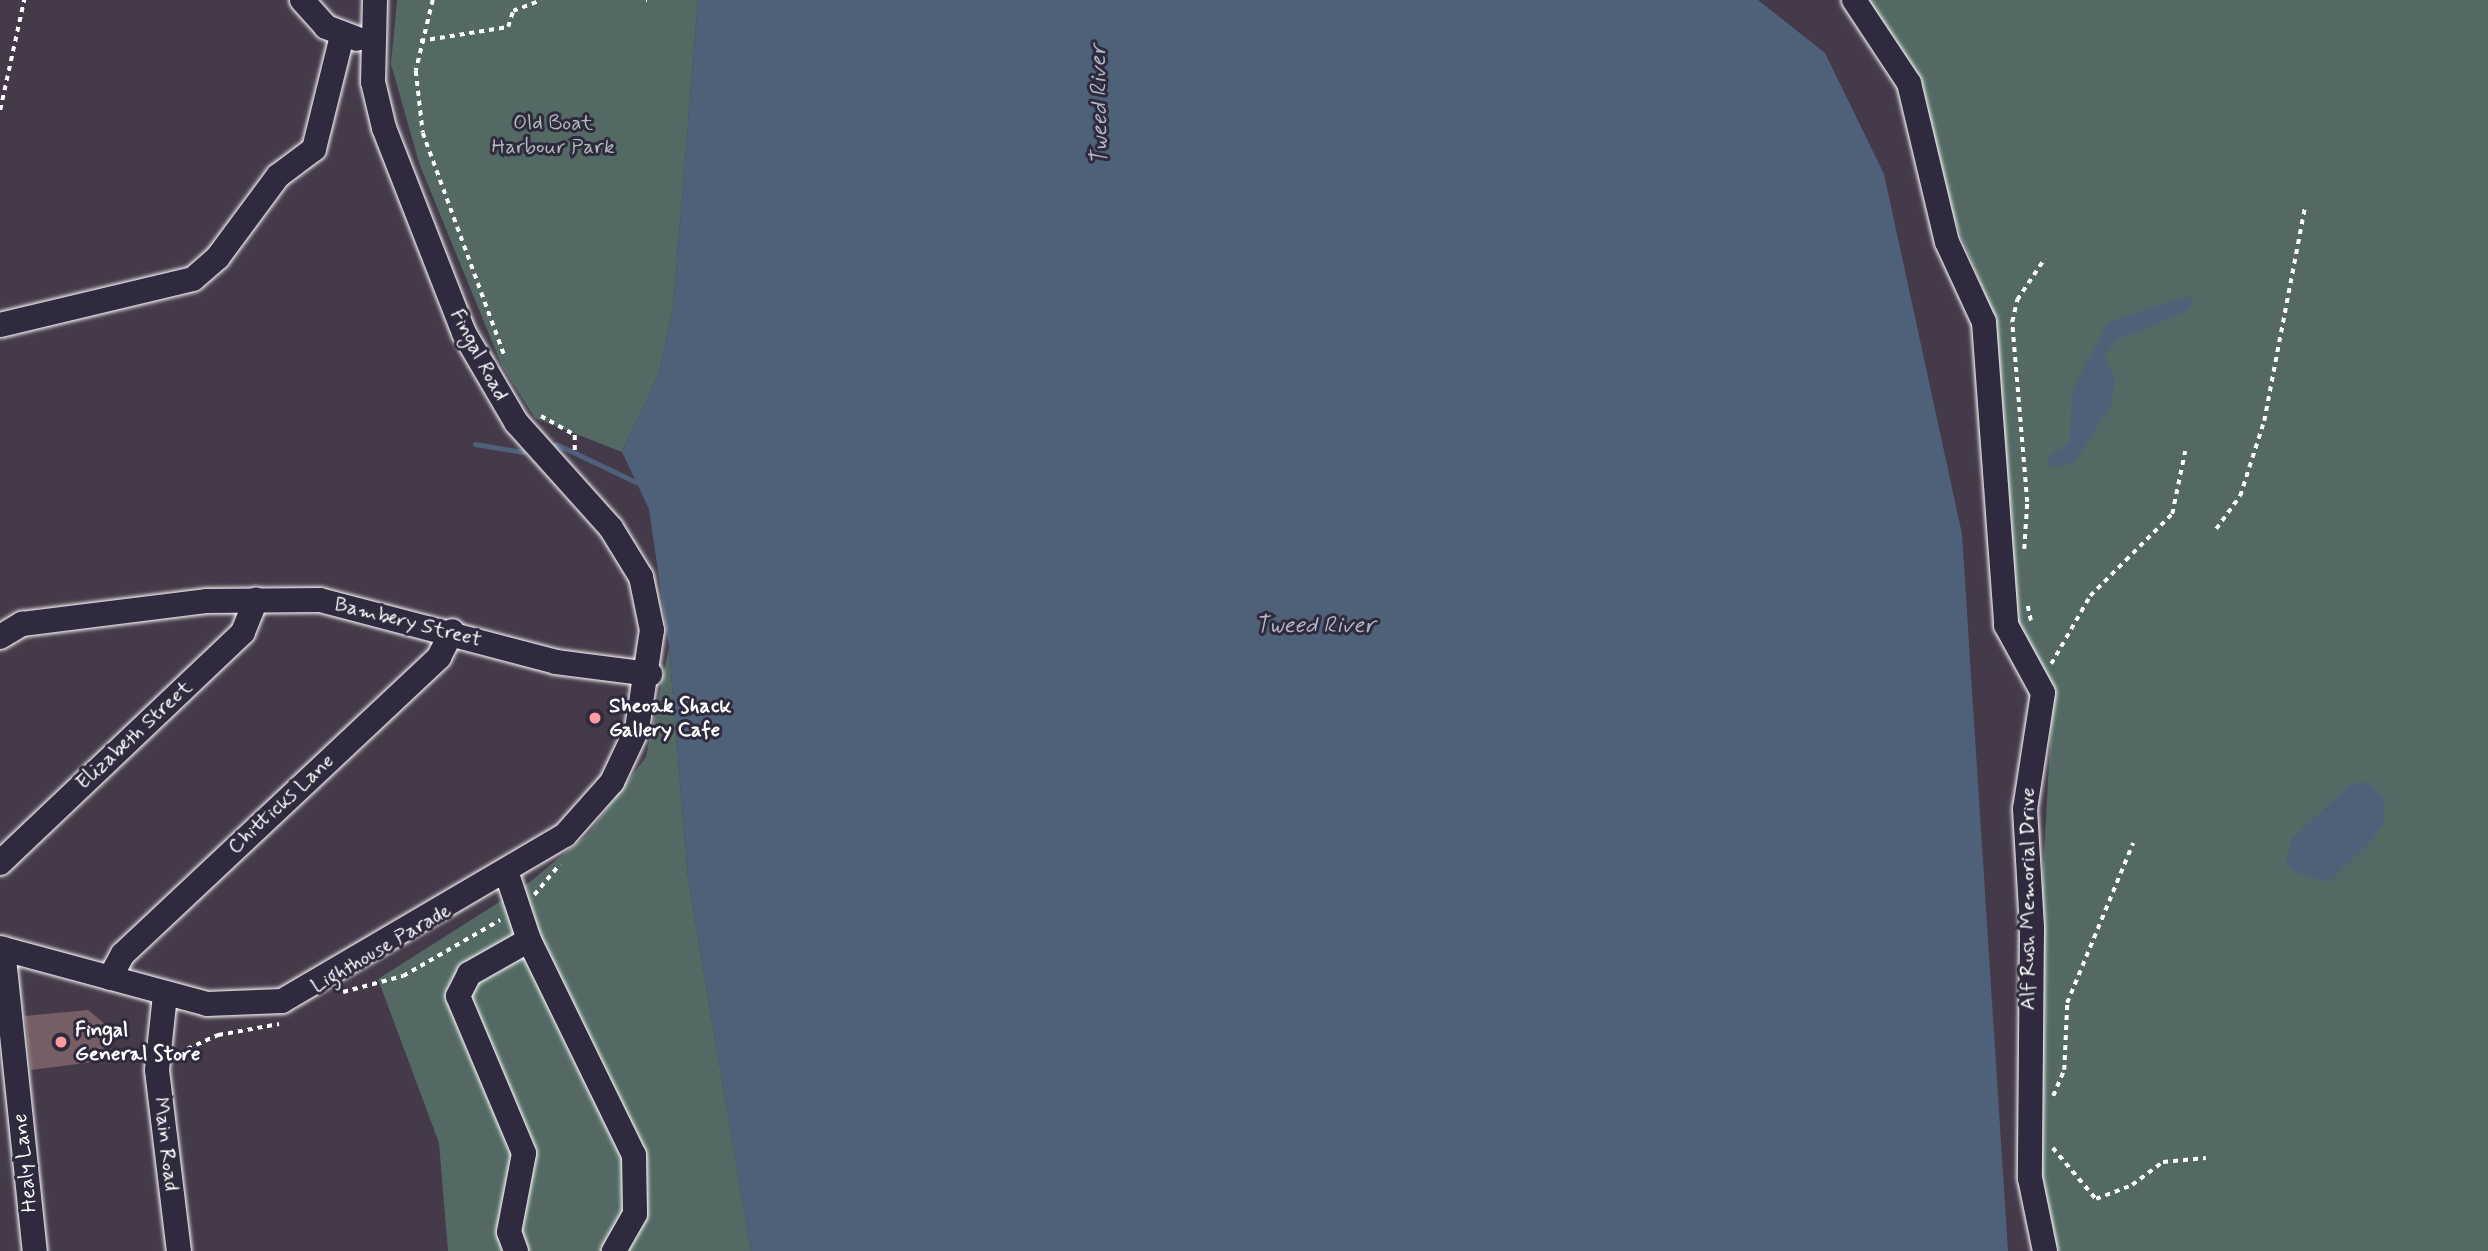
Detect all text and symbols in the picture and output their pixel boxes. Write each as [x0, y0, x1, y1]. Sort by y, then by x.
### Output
water label: Tweed River [1085, 45, 1115, 165]
park label: Old Boat Harbour Park [492, 110, 614, 160]
street label: Fingal Road [444, 305, 514, 405]
street label: Bambery Street [332, 592, 484, 652]
water label: Tweed River [1255, 612, 1375, 640]
street label: Elizabeth Street [71, 675, 197, 795]
place label: Sheoak Shack Gallery Cafe [609, 693, 732, 743]
marker: Sheoak Shack Gallery Cafe [587, 710, 603, 726]
street label: Chitticks Lane [223, 748, 339, 860]
street label: Alf Rush Memorial Drive [2015, 789, 2041, 1009]
street label: Lighthouse Parade [306, 898, 456, 998]
place label: Fingal General Store [75, 1017, 200, 1067]
marker: Fingal General Store [53, 1034, 69, 1050]
street label: Main Road [148, 1096, 184, 1192]
street label: Healy Lane [7, 1112, 43, 1214]

